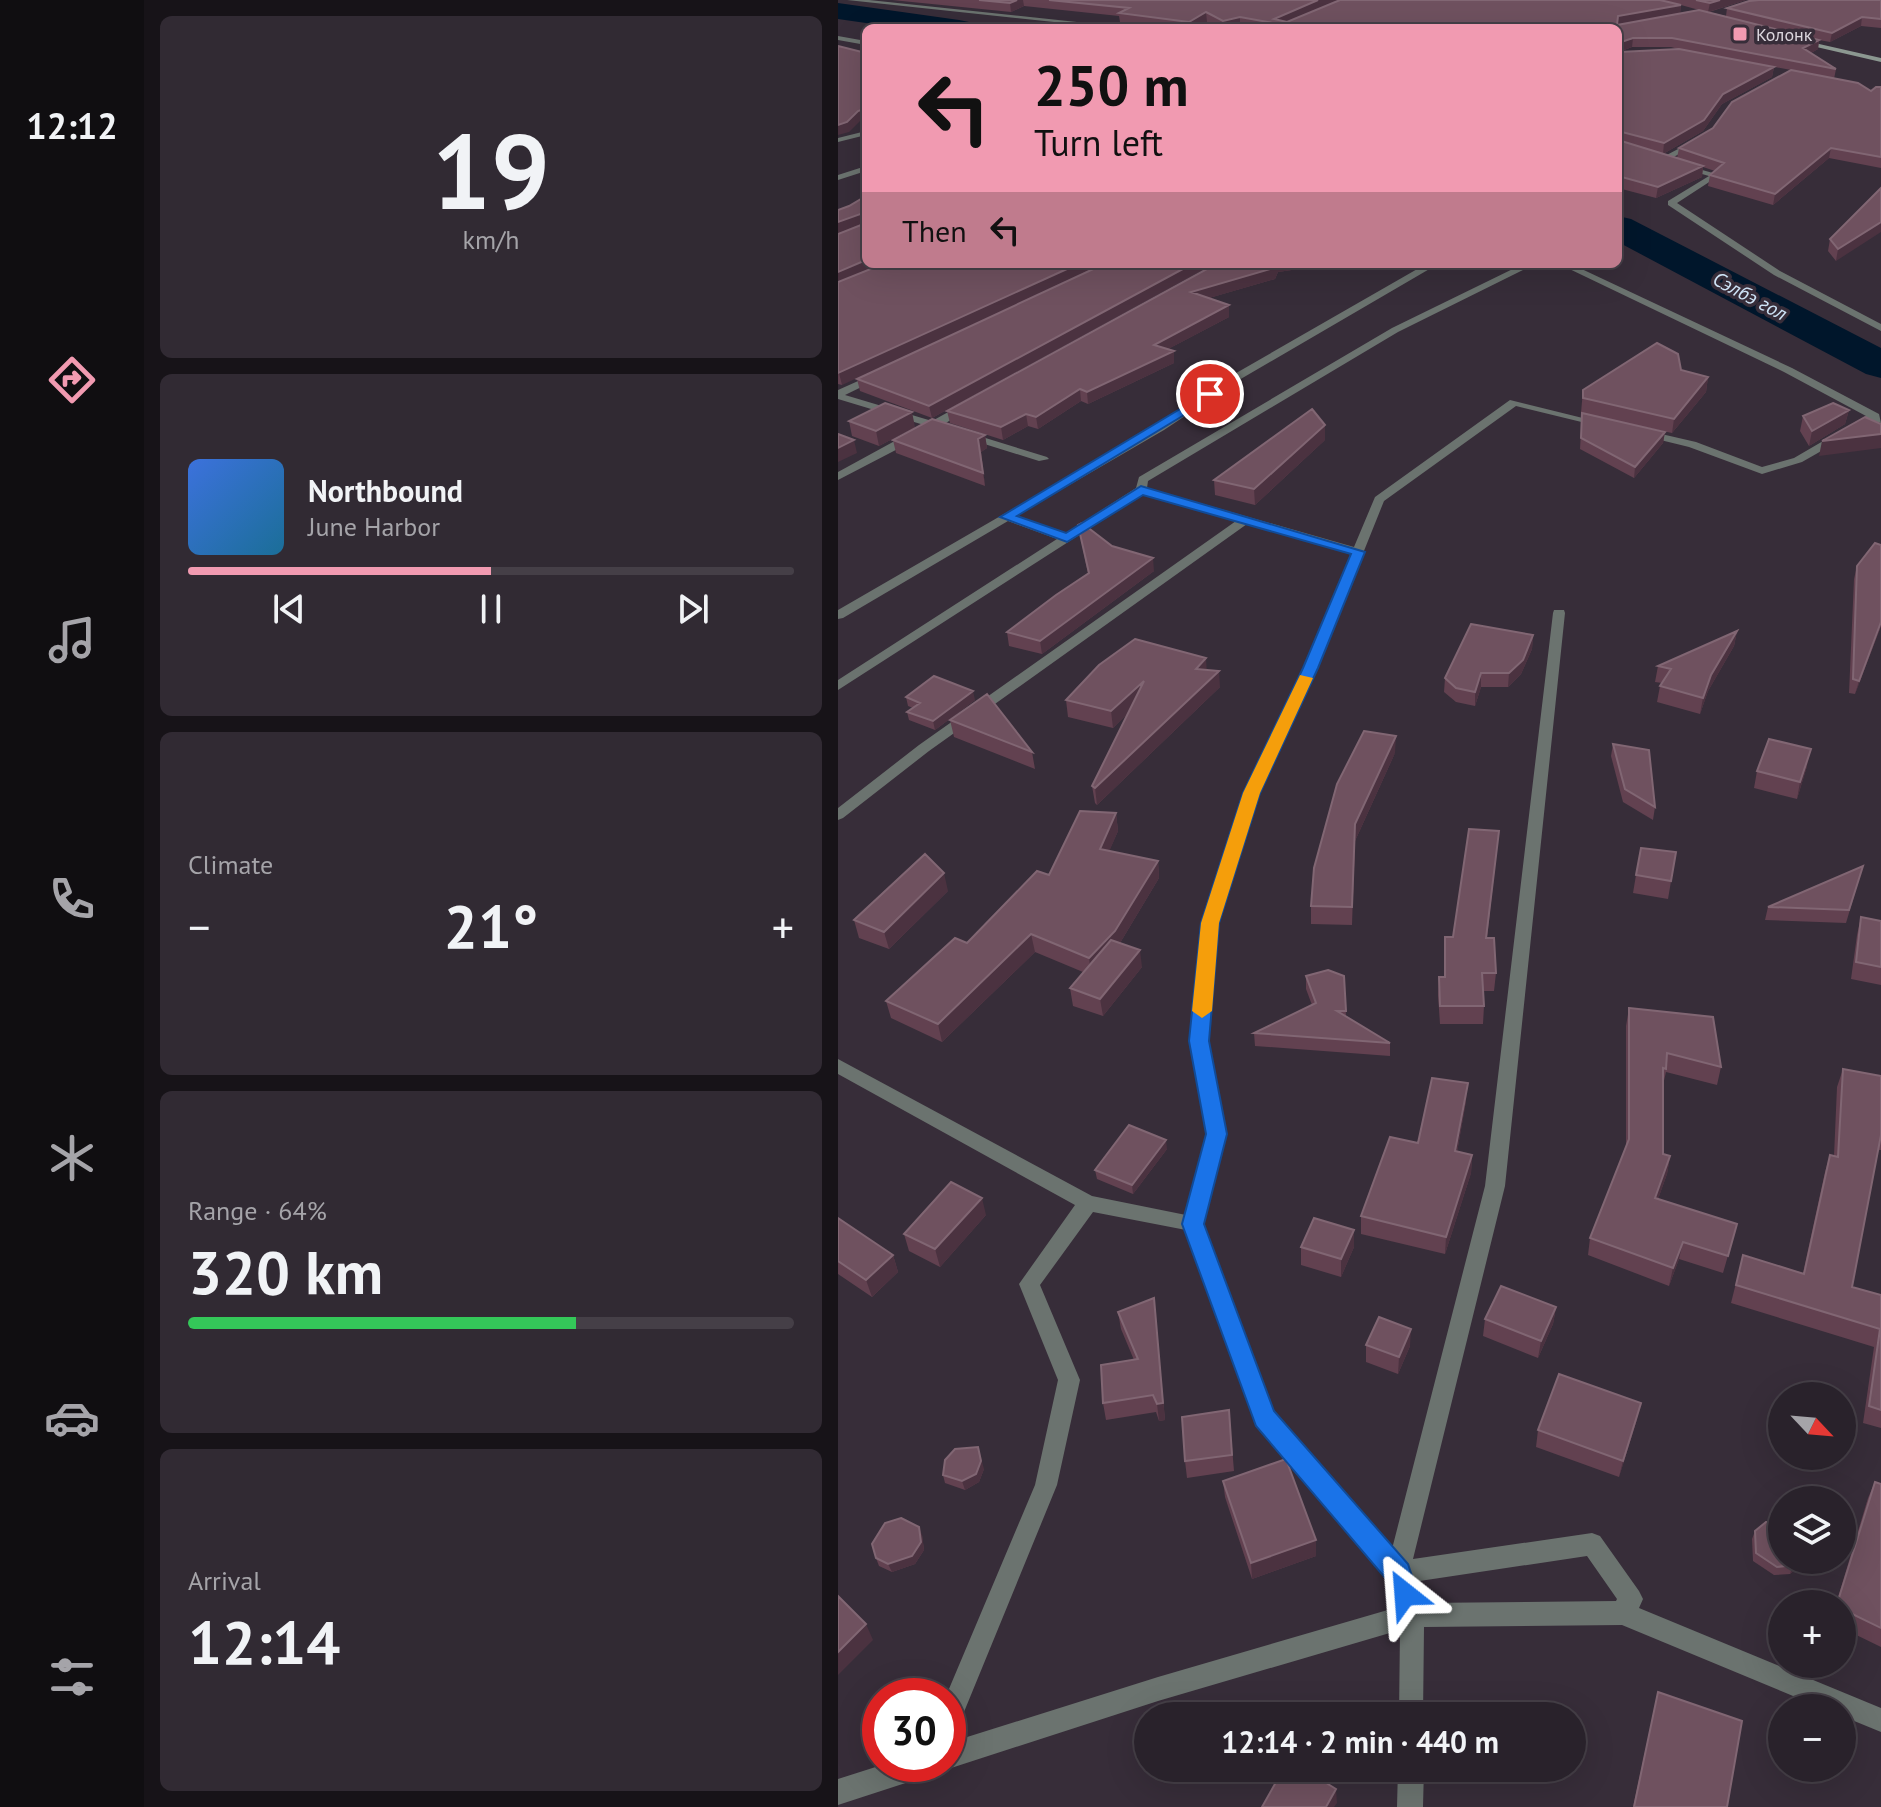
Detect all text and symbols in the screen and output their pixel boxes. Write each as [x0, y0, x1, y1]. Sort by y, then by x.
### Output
place label: Колонк [1756, 23, 1813, 46]
marker: Колонк [1731, 25, 1749, 43]
text: 250 m [1034, 49, 1189, 121]
icon: left [902, 56, 1006, 160]
text: 12:12 [26, 102, 118, 149]
text: 19 [432, 103, 550, 238]
text: Turn left [1034, 119, 1163, 166]
icon: left [983, 208, 1027, 252]
text: Then [902, 211, 967, 250]
text: km/h [463, 223, 520, 256]
water label: Сэлбэ гол [1708, 266, 1792, 326]
icon: directions [44, 352, 100, 408]
pin [1176, 360, 1244, 428]
icon: arrive [1188, 372, 1232, 416]
text: Northbound [308, 471, 463, 510]
text: June Harbor [308, 510, 440, 543]
icon: previous [267, 587, 311, 631]
icon: pause [469, 587, 513, 631]
icon: next [671, 587, 715, 631]
icon: music [44, 612, 100, 668]
text: Climate [188, 848, 273, 881]
icon: phone [44, 871, 100, 927]
text: 21° [444, 887, 538, 965]
text: − [188, 898, 210, 955]
text: + [772, 898, 794, 955]
icon: climate [44, 1130, 100, 1186]
text: Range · 64% [188, 1194, 327, 1227]
text: 320 km [188, 1233, 383, 1311]
north arrow [1768, 1382, 1856, 1470]
map controls [1768, 1382, 1856, 1782]
icon: car [44, 1390, 100, 1446]
button: layers [1768, 1486, 1856, 1574]
position arrow [1363, 1552, 1447, 1636]
text: Arrival [188, 1564, 261, 1597]
button: + [1768, 1590, 1856, 1678]
text: 12:14 [188, 1603, 340, 1681]
icon: filters [44, 1649, 100, 1705]
speed limit sign: 30 [862, 1678, 966, 1782]
button: − [1768, 1694, 1856, 1782]
text: 12:14 · 2 min · 440 m [1221, 1722, 1499, 1761]

